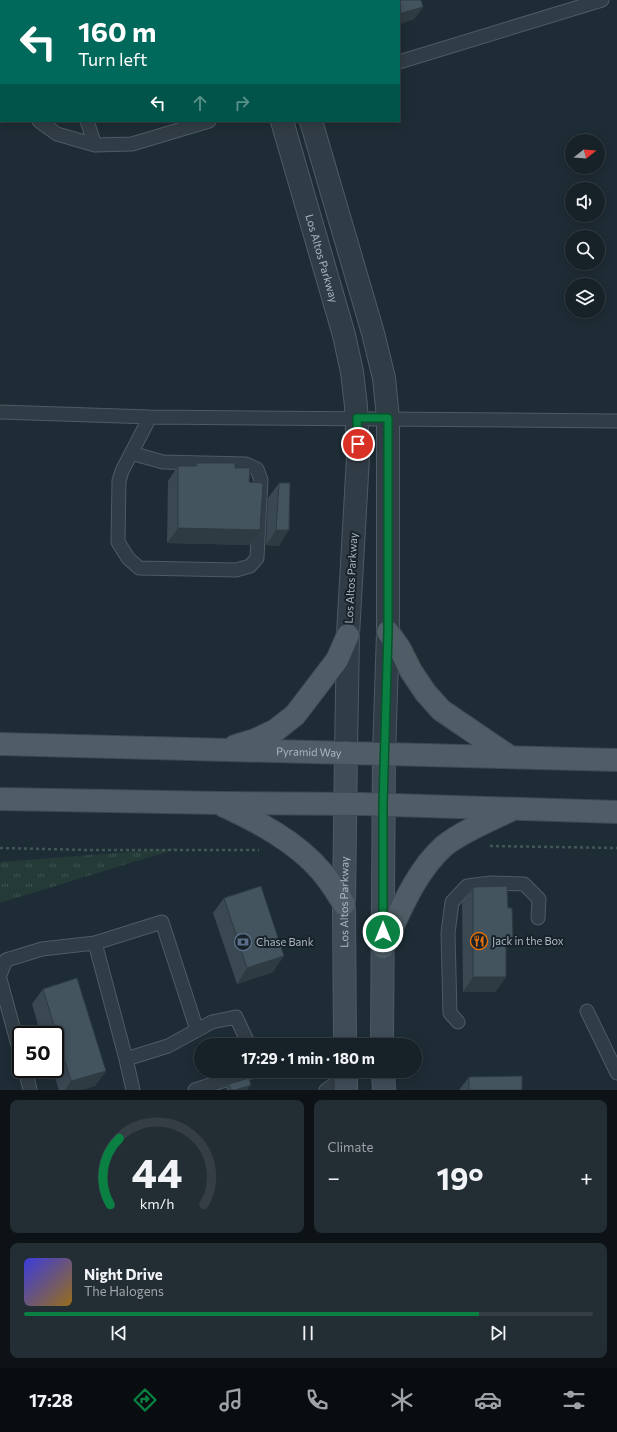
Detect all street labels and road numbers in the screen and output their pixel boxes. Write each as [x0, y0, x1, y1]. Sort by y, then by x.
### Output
street label: Los Altos Parkway [303, 212, 341, 304]
street label: Los Altos Parkway [342, 532, 359, 624]
street label: Pyramid Way [276, 744, 342, 759]
street label: Los Altos Parkway [337, 856, 351, 948]

